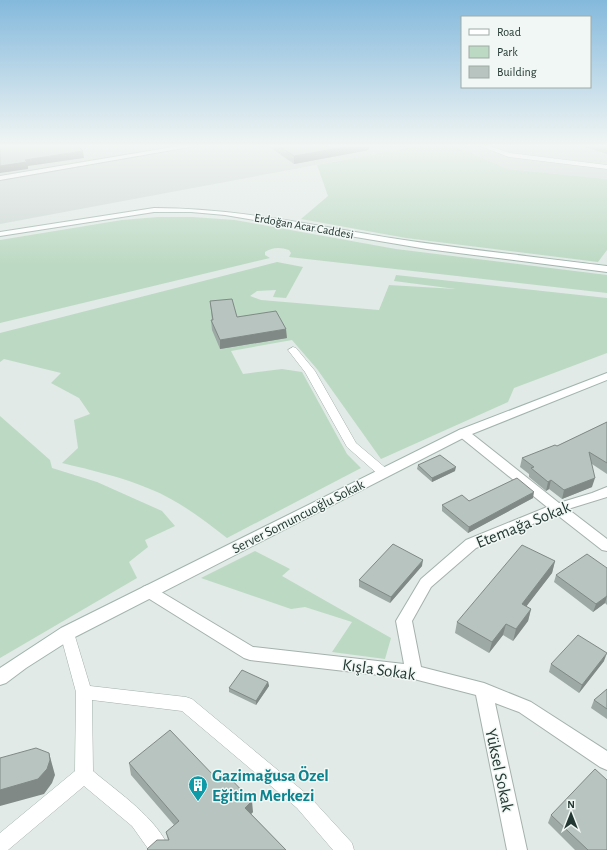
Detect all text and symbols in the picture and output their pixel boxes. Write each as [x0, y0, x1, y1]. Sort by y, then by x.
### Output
legend [461, 16, 591, 88]
text: Road [497, 26, 521, 38]
text: Park [497, 46, 518, 58]
text: Building [497, 66, 537, 78]
street label: Erdoğan Acar Caddesi [253, 211, 355, 241]
street label: Server Somuncuoğlu Sokak [230, 477, 367, 556]
street label: Etemağa Sokak [474, 498, 573, 551]
street label: Kışla Sokak [341, 656, 417, 683]
street label: Yüksel Sokak [482, 727, 517, 813]
place label: Gazimağusa Özel Eğitim Merkezi [212, 766, 329, 804]
building icon: Gazimağusa Özel Eğitim Merkezi [187, 774, 209, 802]
north arrow [551, 794, 591, 834]
text: N [567, 799, 575, 810]

